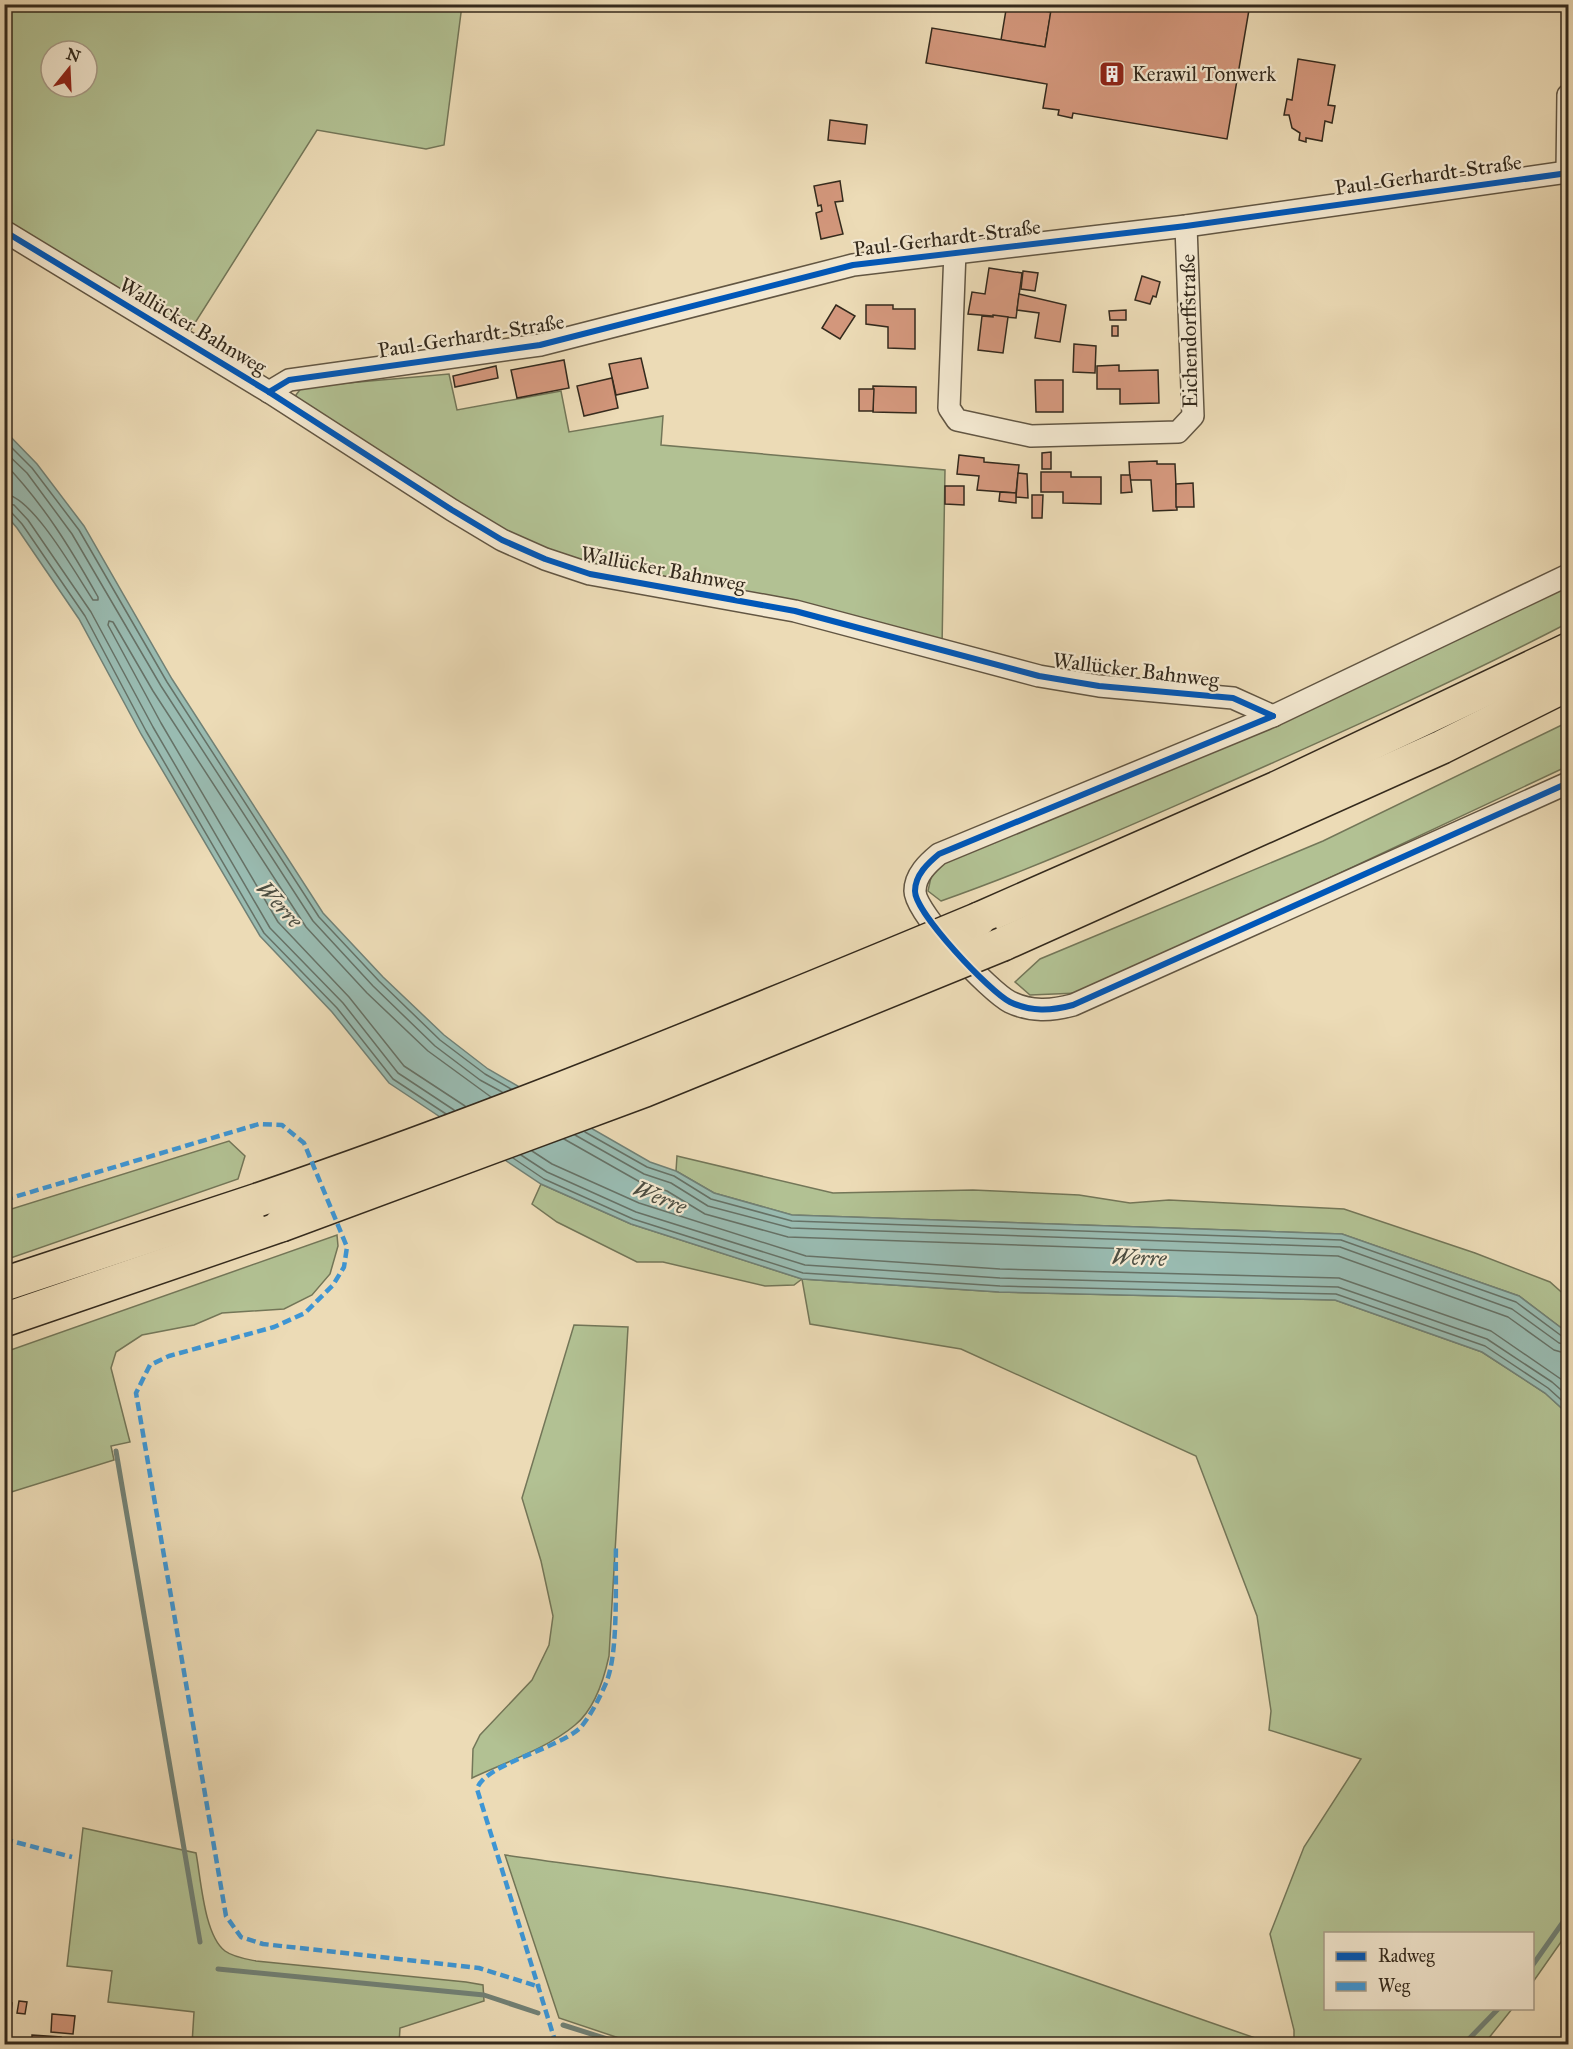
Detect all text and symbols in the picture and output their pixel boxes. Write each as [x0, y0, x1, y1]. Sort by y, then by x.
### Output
north arrow [39, 39, 99, 99]
text: N [64, 44, 83, 66]
building icon: Kerawil Tonwerk [1097, 59, 1127, 89]
place label: Kerawil Tonwerk [1132, 61, 1276, 87]
street label: Paul-Gerhardt-Straße [1333, 149, 1523, 201]
street label: Paul-Gerhardt-Straße [852, 214, 1042, 262]
street label: Eichendorffstraße [1175, 253, 1203, 408]
street label: Wallücker Bahnweg [115, 272, 272, 380]
street label: Paul-Gerhardt-Straße [376, 308, 566, 364]
street label: Wallücker Bahnweg [578, 540, 748, 598]
street label: Wallücker Bahnweg [1051, 647, 1221, 693]
water label: Werre [251, 875, 309, 934]
water label: Werre [629, 1175, 691, 1221]
water label: Werre [1111, 1243, 1168, 1272]
legend [1324, 1932, 1534, 2010]
text: Radweg [1378, 1945, 1435, 1968]
text: Weg [1378, 1975, 1411, 1998]

